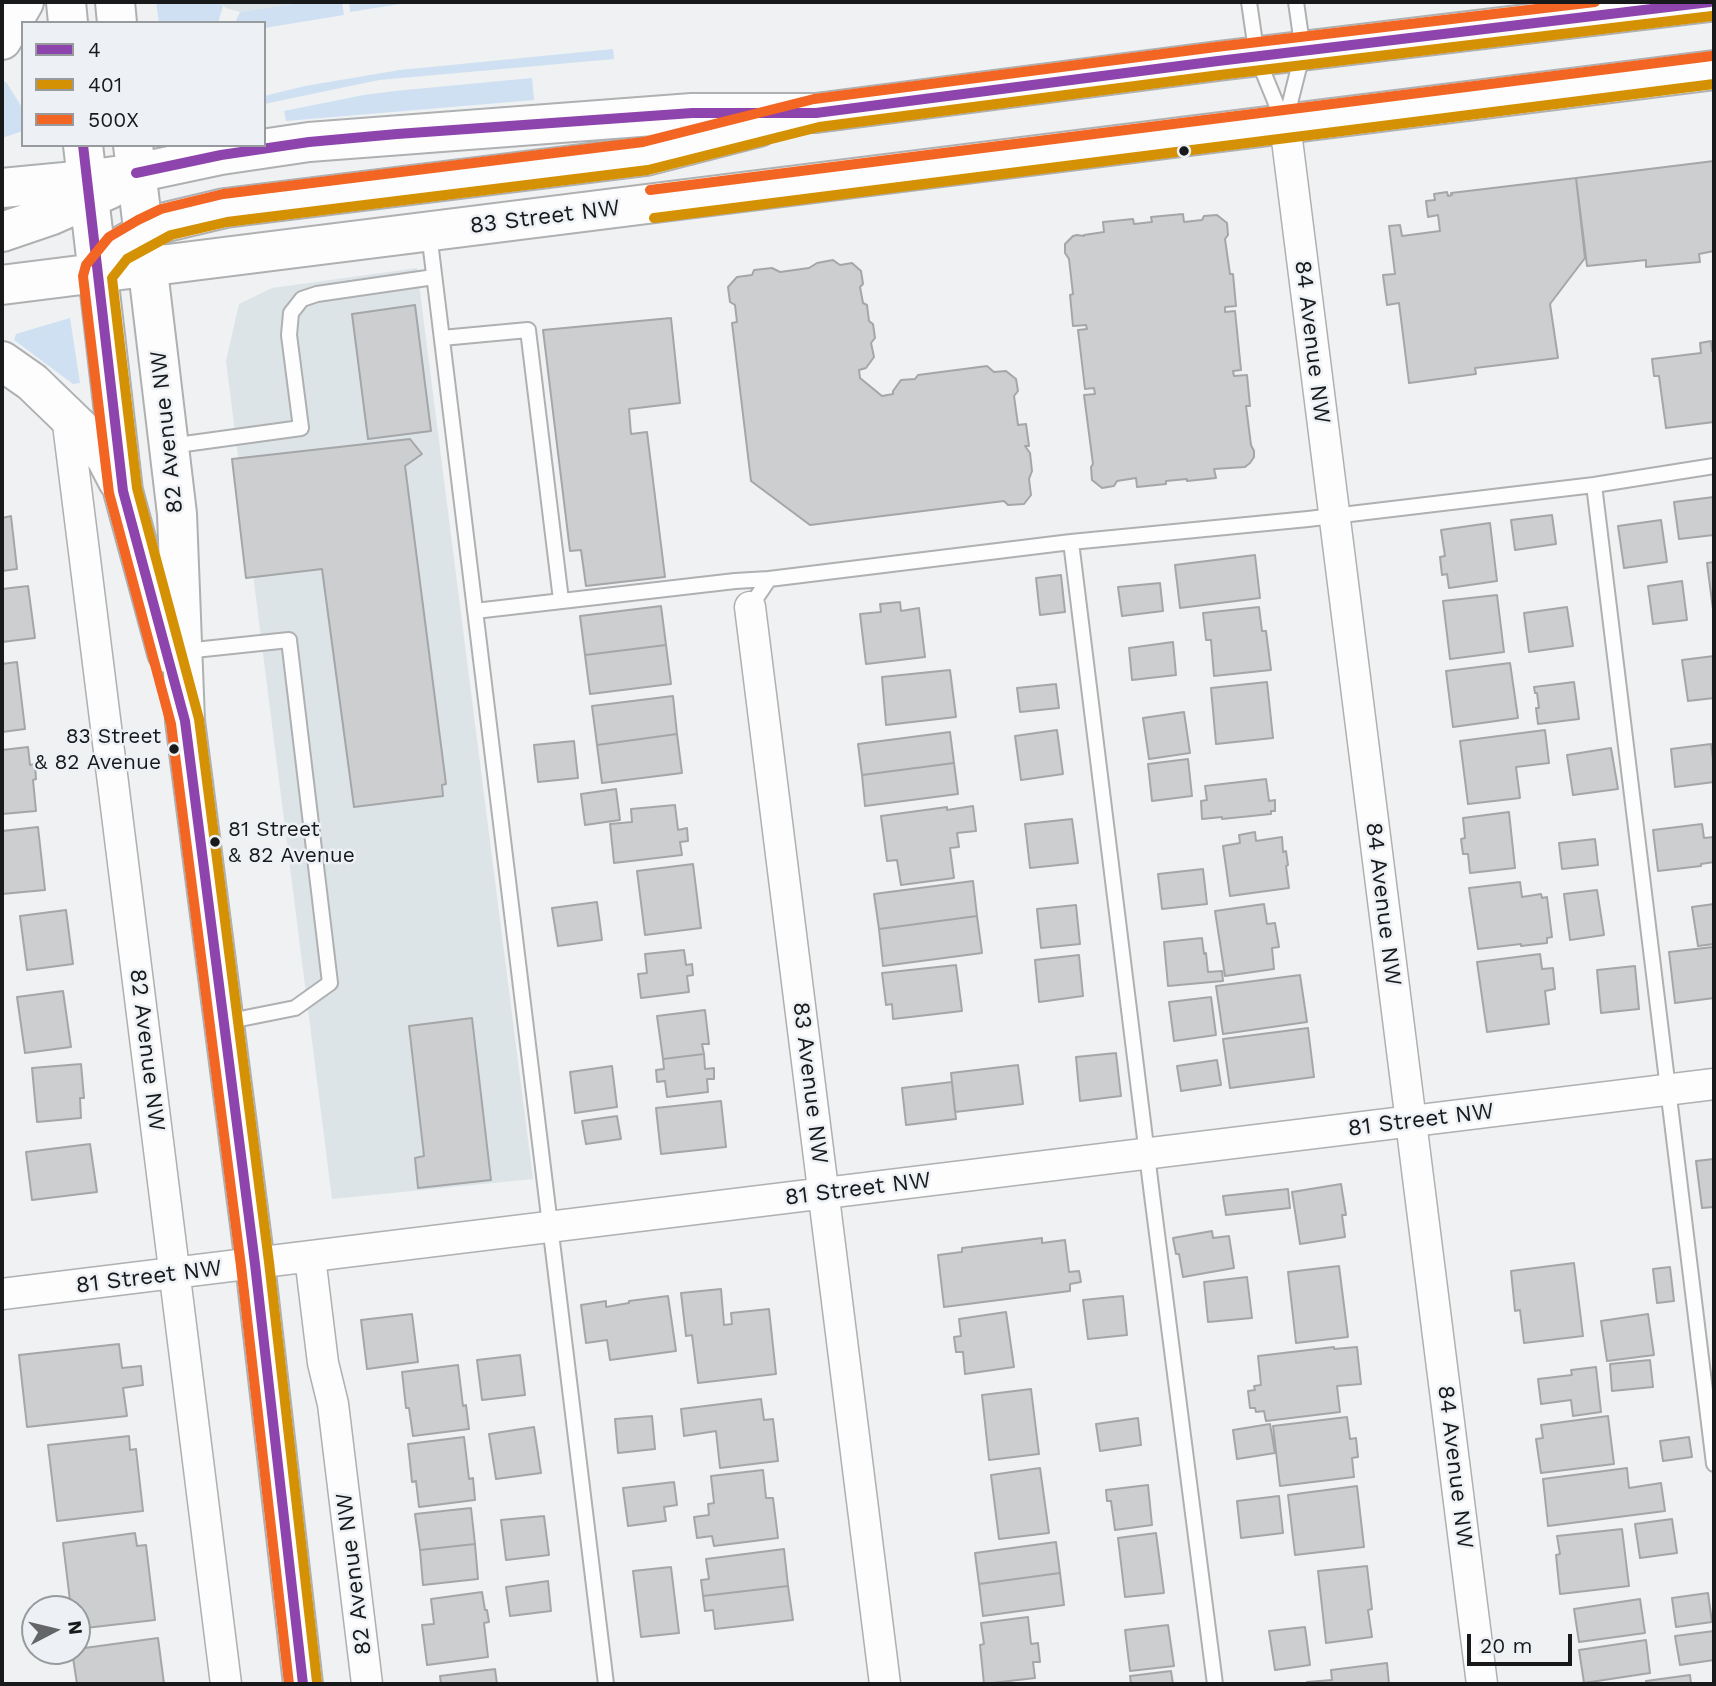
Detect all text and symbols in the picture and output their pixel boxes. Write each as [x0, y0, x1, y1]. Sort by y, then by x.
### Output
legend [21, 21, 266, 147]
text: 4 [88, 37, 101, 62]
text: 401 [88, 72, 122, 97]
text: 500X [88, 107, 139, 132]
unlabelled marker [1177, 144, 1191, 158]
street label: 83 Street NW [468, 194, 622, 240]
street label: 84 Avenue NW [1288, 259, 1336, 425]
street label: 82 Avenue NW [145, 349, 189, 515]
place label: 83 Street & 82 Avenue [34, 724, 161, 774]
marker: 83 Street & 82 Avenue [167, 742, 181, 756]
place label: 81 Street & 82 Avenue [228, 817, 355, 867]
street label: 84 Avenue NW [1359, 821, 1407, 987]
marker: 81 Street & 82 Avenue [208, 835, 222, 849]
street label: 82 Avenue NW [123, 967, 171, 1133]
street label: 83 Avenue NW [786, 1000, 834, 1166]
street label: 81 Street NW [1346, 1097, 1496, 1143]
street label: 81 Street NW [783, 1166, 933, 1212]
street label: 81 Street NW [74, 1254, 224, 1300]
street label: 84 Avenue NW [1431, 1384, 1479, 1550]
street label: 82 Avenue NW [330, 1491, 378, 1657]
north arrow [21, 1595, 91, 1665]
text: N [63, 1619, 88, 1636]
scale bar [1471, 1620, 1576, 1664]
text: 20 m [1480, 1633, 1532, 1658]

